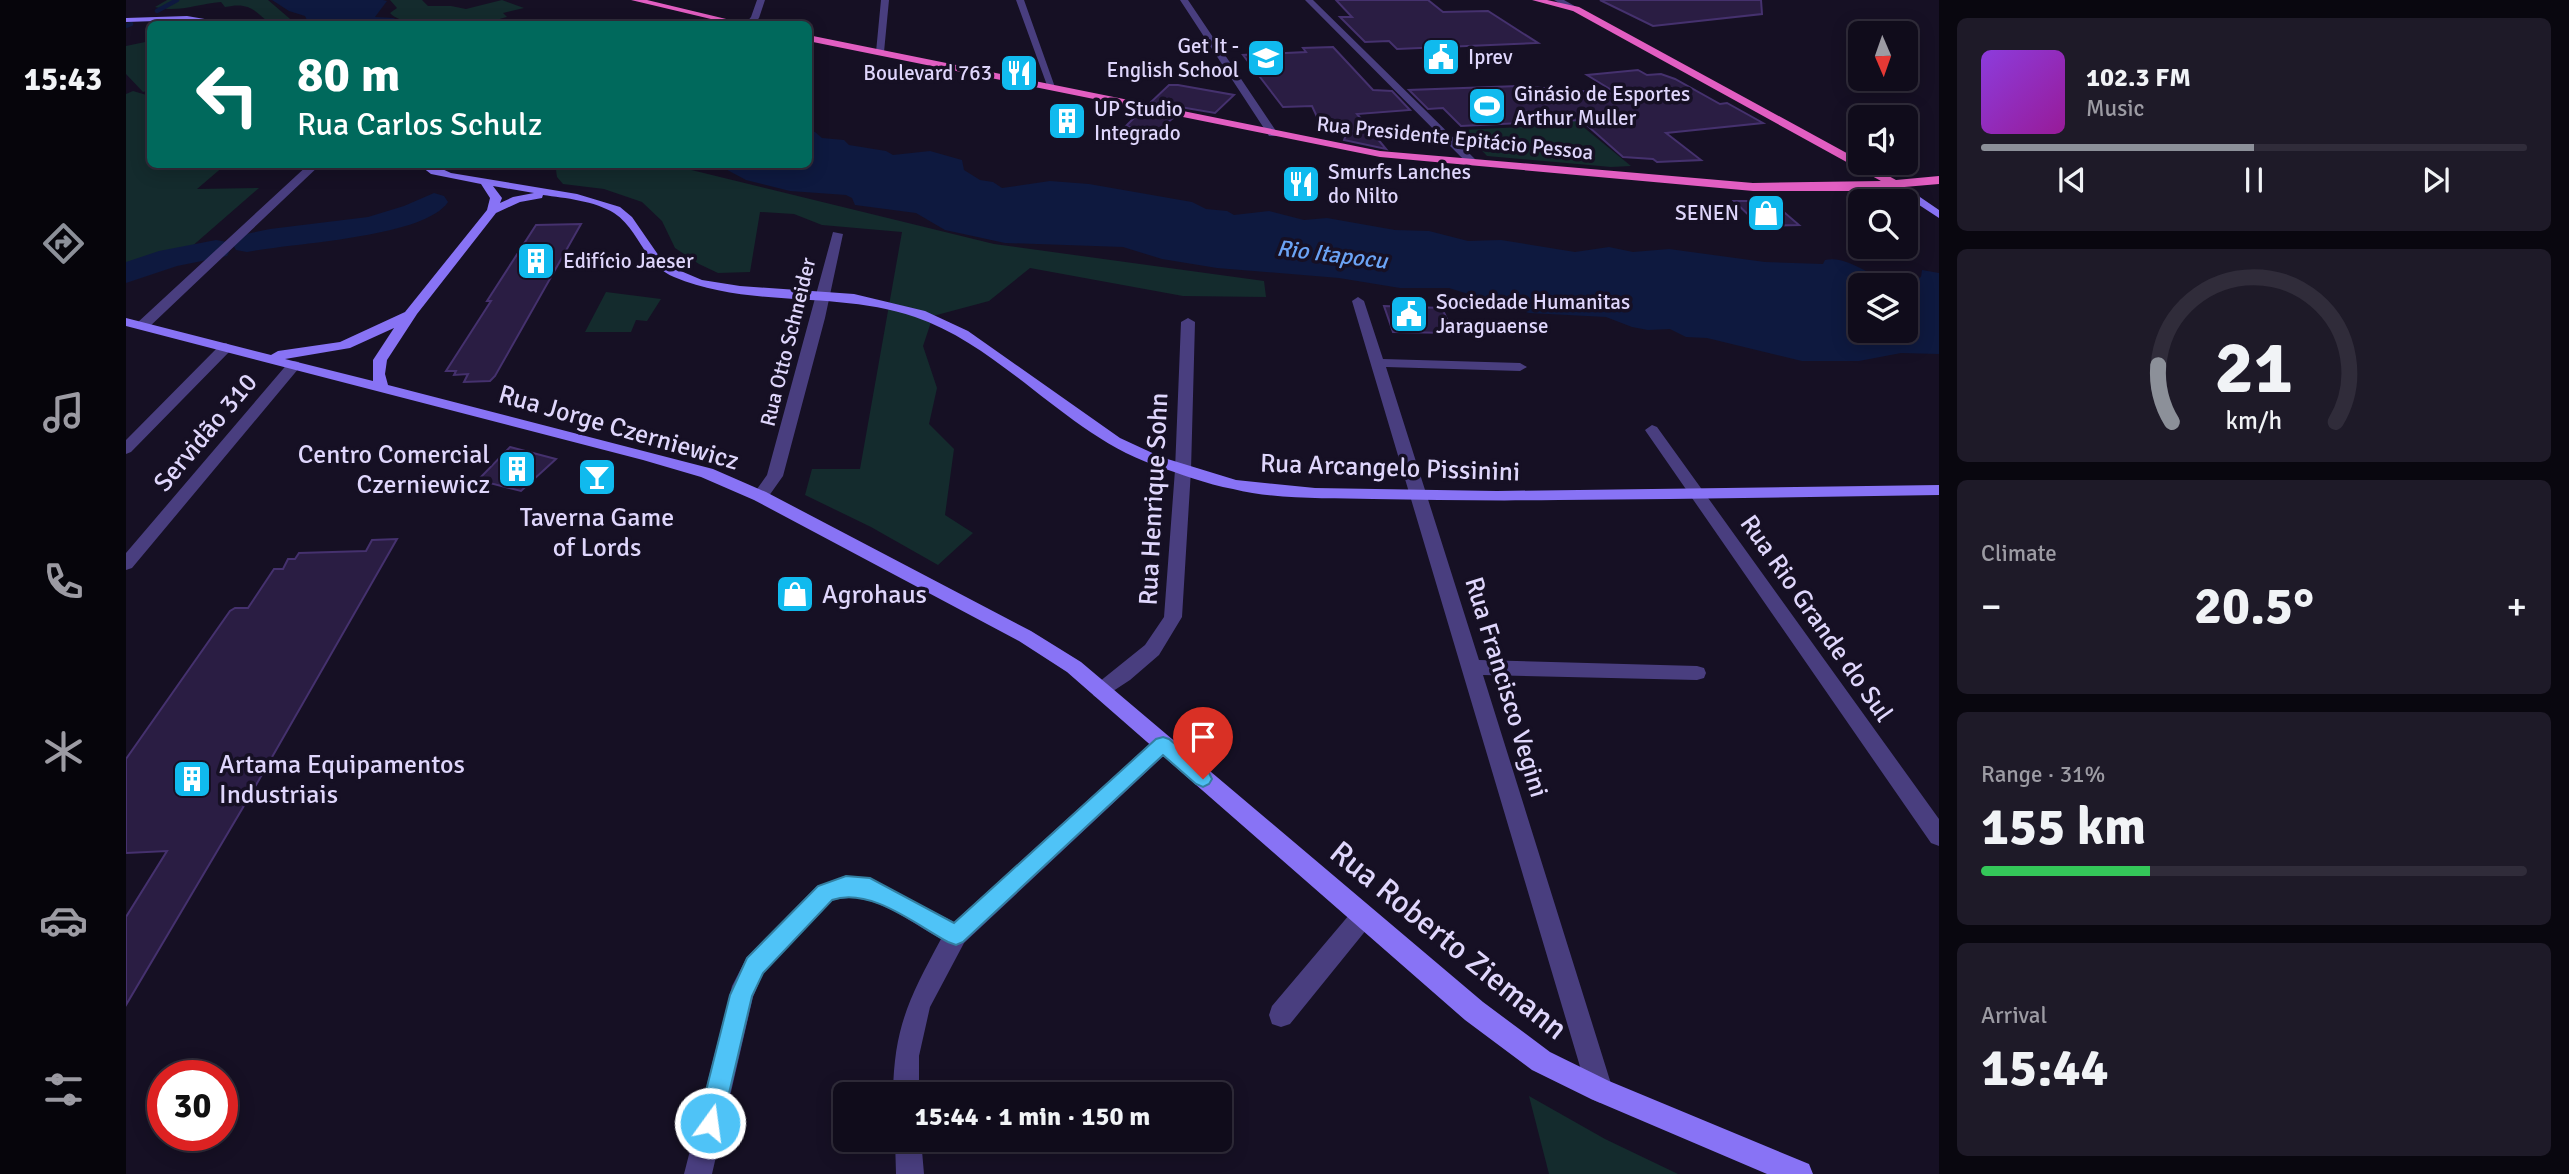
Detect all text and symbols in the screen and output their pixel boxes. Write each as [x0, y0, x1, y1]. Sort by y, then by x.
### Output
north arrow [1848, 21, 1918, 91]
map controls [1848, 21, 1918, 343]
place label: Get It - English School [1107, 33, 1239, 83]
public building icon: Iprev [1420, 36, 1462, 78]
school or university icon: Get It - English School [1245, 37, 1287, 79]
place label: Iprev [1468, 44, 1513, 70]
text: 80 m [297, 45, 400, 105]
icon: left [182, 49, 273, 140]
restaurant icon: Boulevard 763 [998, 52, 1040, 94]
text: 15:43 [24, 60, 102, 99]
place label: Boulevard 763 [863, 60, 992, 86]
text: 102.3 FM [2086, 62, 2191, 94]
place label: Ginásio de Esportes Arthur Muller [1514, 81, 1690, 131]
sports icon: Ginásio de Esportes Arthur Muller [1466, 85, 1508, 127]
text: Music [2086, 94, 2144, 123]
place label: UP Studio Integrado [1094, 96, 1183, 146]
building icon: UP Studio Integrado [1046, 100, 1088, 142]
text: Rua Carlos Schulz [297, 105, 542, 144]
button: sound [1848, 105, 1918, 175]
street label: Rua Presidente Epitácio Pessoa [1315, 111, 1595, 165]
place label: Smurfs Lanches do Nilto [1328, 159, 1471, 209]
icon: previous [2053, 161, 2091, 199]
icon: pause [2235, 161, 2273, 199]
icon: next [2417, 161, 2455, 199]
restaurant icon: Smurfs Lanches do Nilto [1280, 163, 1322, 205]
button: search [1848, 189, 1918, 259]
shop icon: SENEN [1745, 192, 1787, 234]
place label: SENEN [1675, 200, 1739, 226]
icon: directions [39, 219, 88, 268]
water label: Rio Itapocu [1275, 233, 1390, 276]
building icon: Edifício Jaeser [515, 240, 557, 282]
place label: Edifício Jaeser [563, 248, 694, 274]
street label: Rua Otto Schneider [754, 255, 822, 429]
button: layers [1848, 273, 1918, 343]
place label: Sociedade Humanitas Jaraguaense [1436, 289, 1630, 339]
public building icon: Sociedade Humanitas Jaraguaense [1388, 293, 1430, 335]
text: 21 [2215, 324, 2293, 413]
street label: Servidão 310 [147, 367, 264, 498]
street label: Rua Jorge Czerniewicz [495, 378, 743, 478]
icon: music [39, 388, 88, 437]
street label: Rua Henrique Sohn [1132, 392, 1176, 606]
text: km/h [2226, 405, 2282, 436]
place label: Centro Comercial Czerniewicz [298, 439, 490, 501]
street label: Rua Arcangelo Pissinini [1259, 447, 1521, 489]
building icon: Centro Comercial Czerniewicz [496, 448, 538, 490]
bar icon: Taverna Game of Lords [576, 456, 618, 498]
place label: Taverna Game of Lords [520, 502, 674, 564]
street label: Rua Rio Grande do Sul [1733, 509, 1900, 728]
text: Climate [1981, 539, 2057, 568]
icon: phone [39, 557, 88, 606]
shop icon: Agrohaus [774, 573, 816, 615]
street label: Rua Francisco Vegini [1457, 573, 1555, 801]
text: 20.5° [2194, 574, 2314, 638]
place label: Agrohaus [822, 579, 927, 611]
text: − [1981, 583, 2002, 630]
text: + [2506, 583, 2527, 630]
pin [1173, 707, 1233, 779]
icon: arrive [1184, 718, 1222, 756]
icon: climate [39, 727, 88, 776]
place label: Artama Equipamentos Industriais [219, 749, 465, 811]
building icon: Artama Equipamentos Industriais [171, 758, 213, 800]
text: Range · 31% [1981, 760, 2105, 789]
text: 155 km [1981, 795, 2146, 859]
street label: Rua Roberto Ziemann [1322, 833, 1575, 1048]
icon: car [39, 896, 88, 945]
text: Arrival [1981, 1001, 2047, 1030]
text: 15:44 [1981, 1036, 2109, 1100]
speed limit sign: 30 [147, 1060, 238, 1151]
icon: filters [39, 1065, 88, 1114]
position arrow [673, 1086, 747, 1160]
text: 15:44 · 1 min · 150 m [915, 1101, 1150, 1133]

